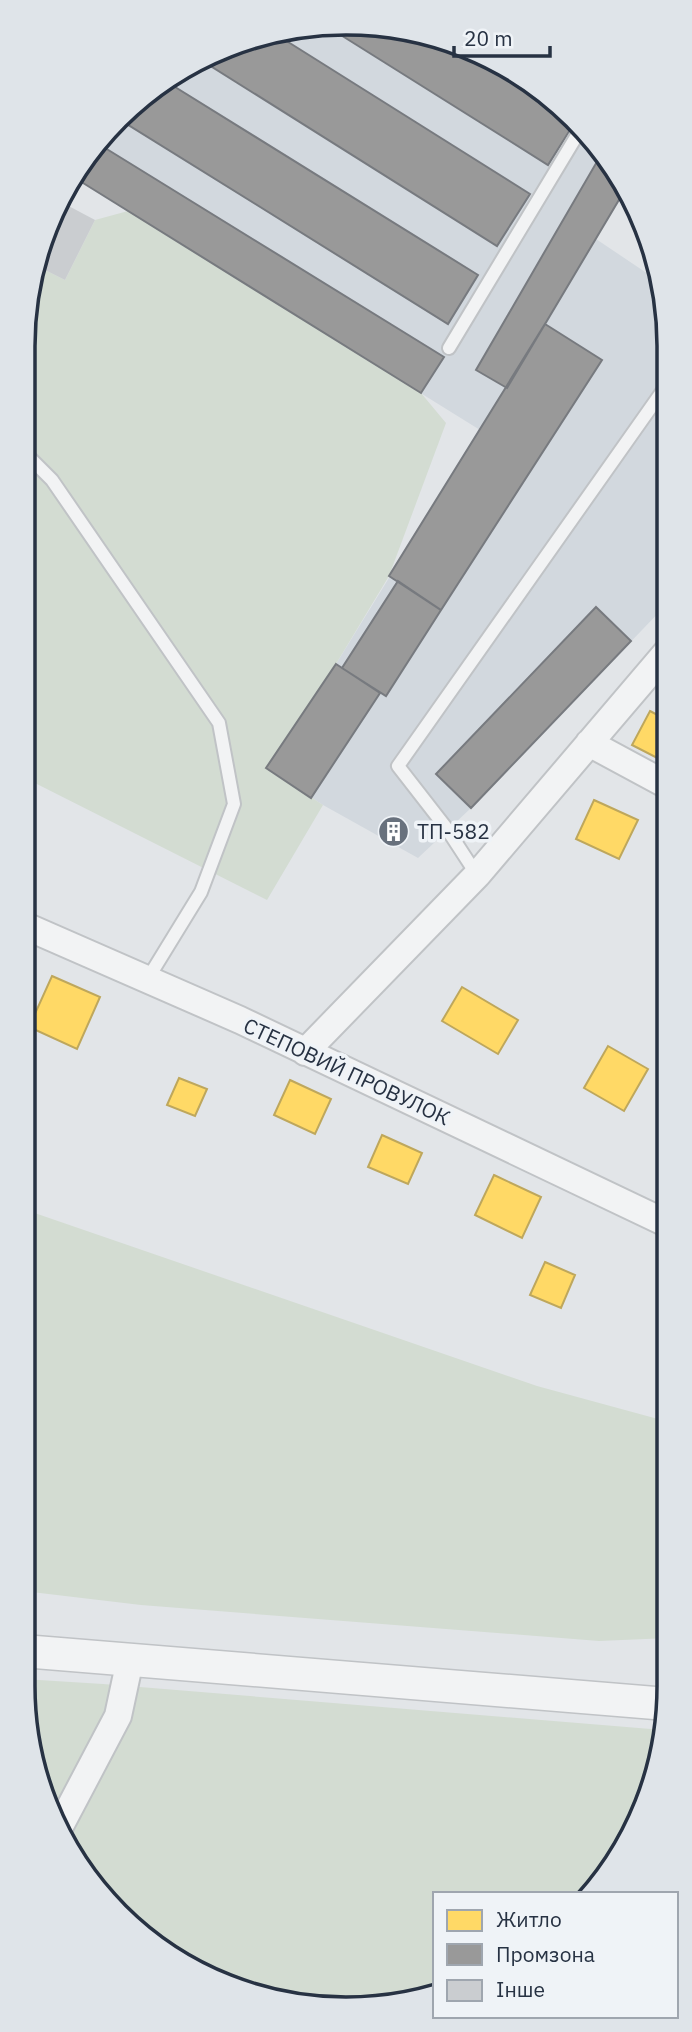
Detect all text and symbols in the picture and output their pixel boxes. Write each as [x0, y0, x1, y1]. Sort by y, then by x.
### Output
scale bar [454, 14, 550, 58]
text: 20 m [464, 24, 513, 52]
building icon: ТП-582 [377, 814, 411, 848]
place label: ТП-582 [417, 817, 490, 845]
street label: СТЕПОВИЙ ПРОВУЛОК [239, 1011, 455, 1131]
legend [433, 1892, 678, 2018]
text: Житло [496, 1905, 562, 1933]
text: Промзона [496, 1940, 595, 1968]
text: Інше [496, 1975, 545, 2003]

